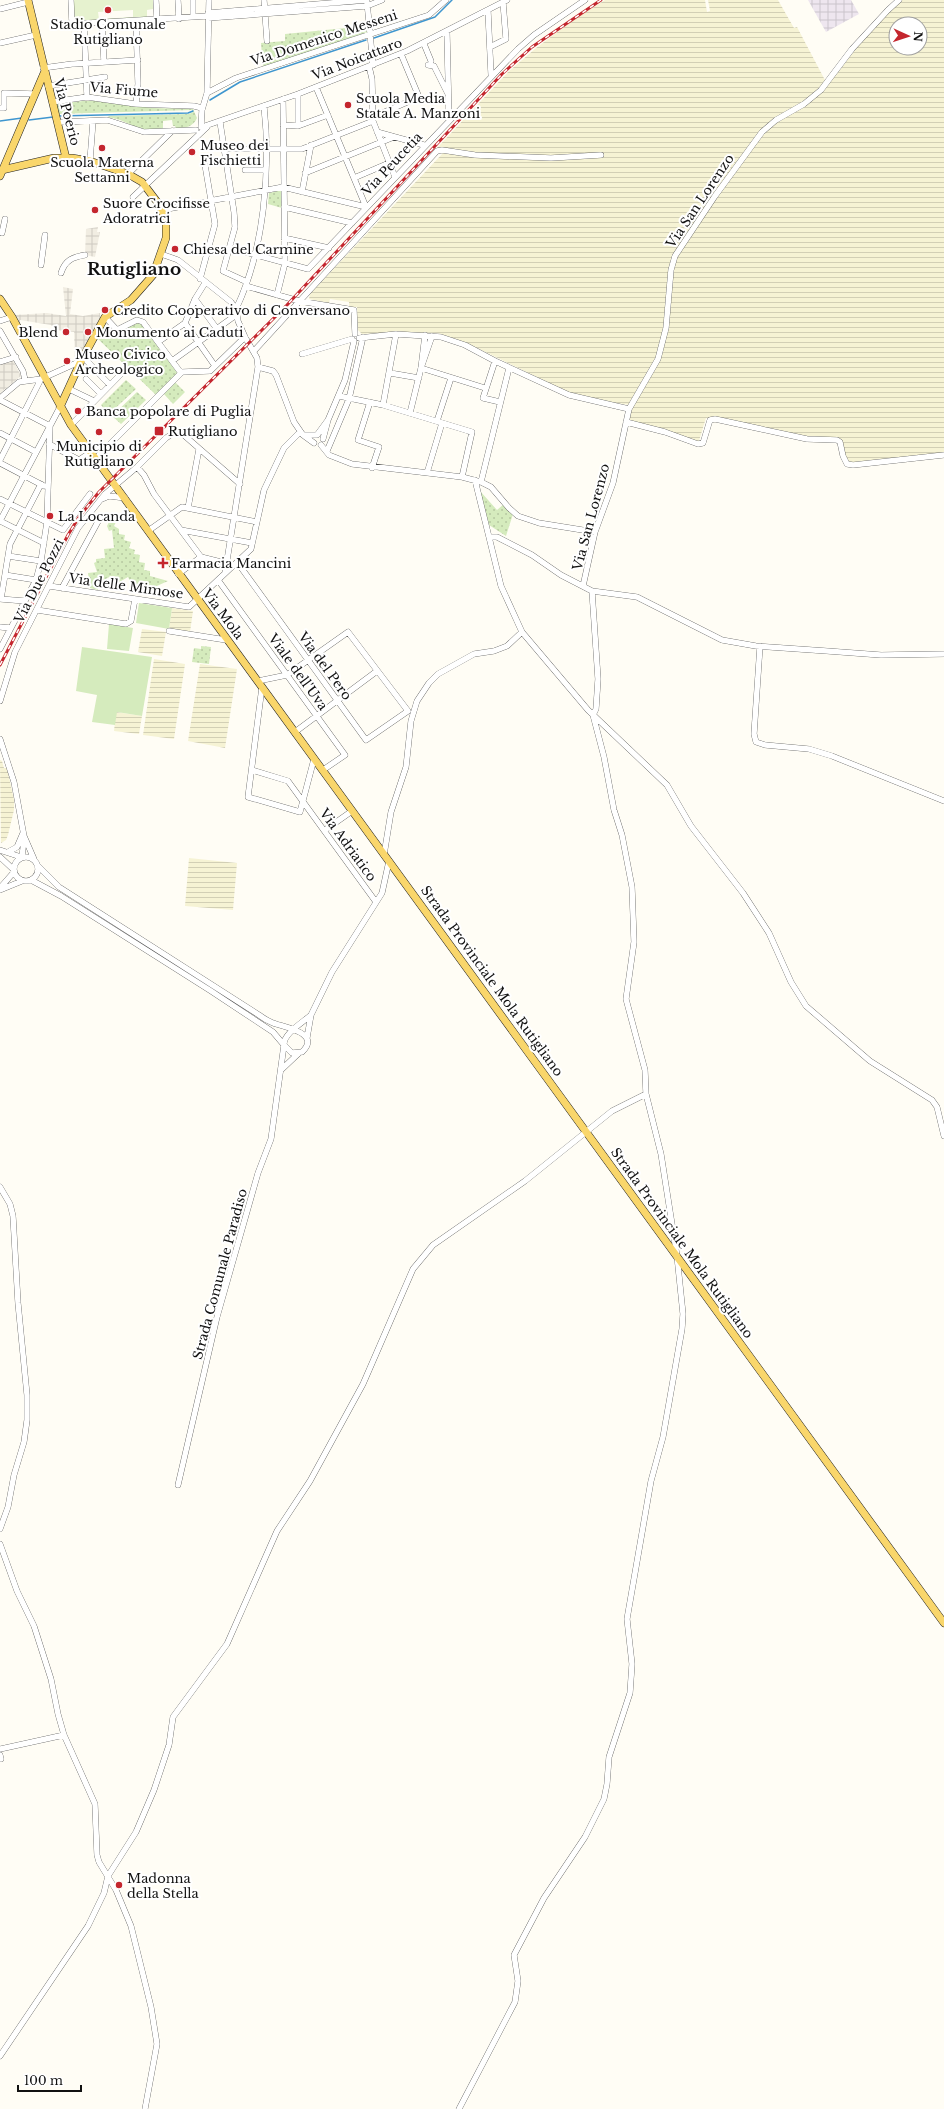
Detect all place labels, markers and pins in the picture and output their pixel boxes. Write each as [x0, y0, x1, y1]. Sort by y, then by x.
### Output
marker: Stadio Comunale Rutigliano [103, 5, 113, 15]
place label: Stadio Comunale Rutigliano [50, 16, 166, 48]
place label: Scuola Media Statale A. Manzoni [356, 90, 481, 122]
marker: Scuola Media Statale A. Manzoni [343, 100, 353, 110]
place label: Museo dei Fischietti [200, 137, 269, 169]
marker: Scuola Materna Settanni [97, 143, 107, 153]
marker: Museo dei Fischietti [187, 147, 197, 157]
place label: Scuola Materna Settanni [50, 154, 155, 186]
place label: Suore Crocifisse Adoratrici [102, 195, 210, 227]
marker: Suore Crocifisse Adoratrici [90, 205, 100, 215]
place label: Chiesa del Carmine [183, 241, 314, 258]
marker: Chiesa del Carmine [170, 244, 180, 254]
place label: Credito Cooperativo di Conversano [113, 302, 350, 319]
marker: Credito Cooperativo di Conversano [100, 305, 110, 315]
place label: Blend [19, 324, 58, 341]
place label: Monumento ai Caduti [96, 324, 244, 341]
marker: Blend [61, 327, 71, 337]
marker: Monumento ai Caduti [83, 327, 93, 337]
place label: Museo Civico Archeologico [74, 346, 166, 378]
marker: Museo Civico Archeologico [62, 356, 72, 366]
place label: Banca popolare di Puglia [86, 403, 252, 420]
marker: Banca popolare di Puglia [73, 406, 83, 416]
place label: Rutigliano [168, 423, 237, 440]
marker: Rutigliano [153, 425, 165, 437]
marker: Municipio di Rutigliano [94, 427, 104, 437]
place label: Municipio di Rutigliano [56, 438, 143, 470]
place label: La Locanda [58, 508, 136, 525]
marker: La Locanda [45, 511, 55, 521]
place label: Farmacia Mancini [171, 555, 292, 572]
marker: Farmacia Mancini [158, 558, 168, 568]
place label: Madonna della Stella [127, 1870, 200, 1902]
marker: Madonna della Stella [114, 1880, 124, 1890]

